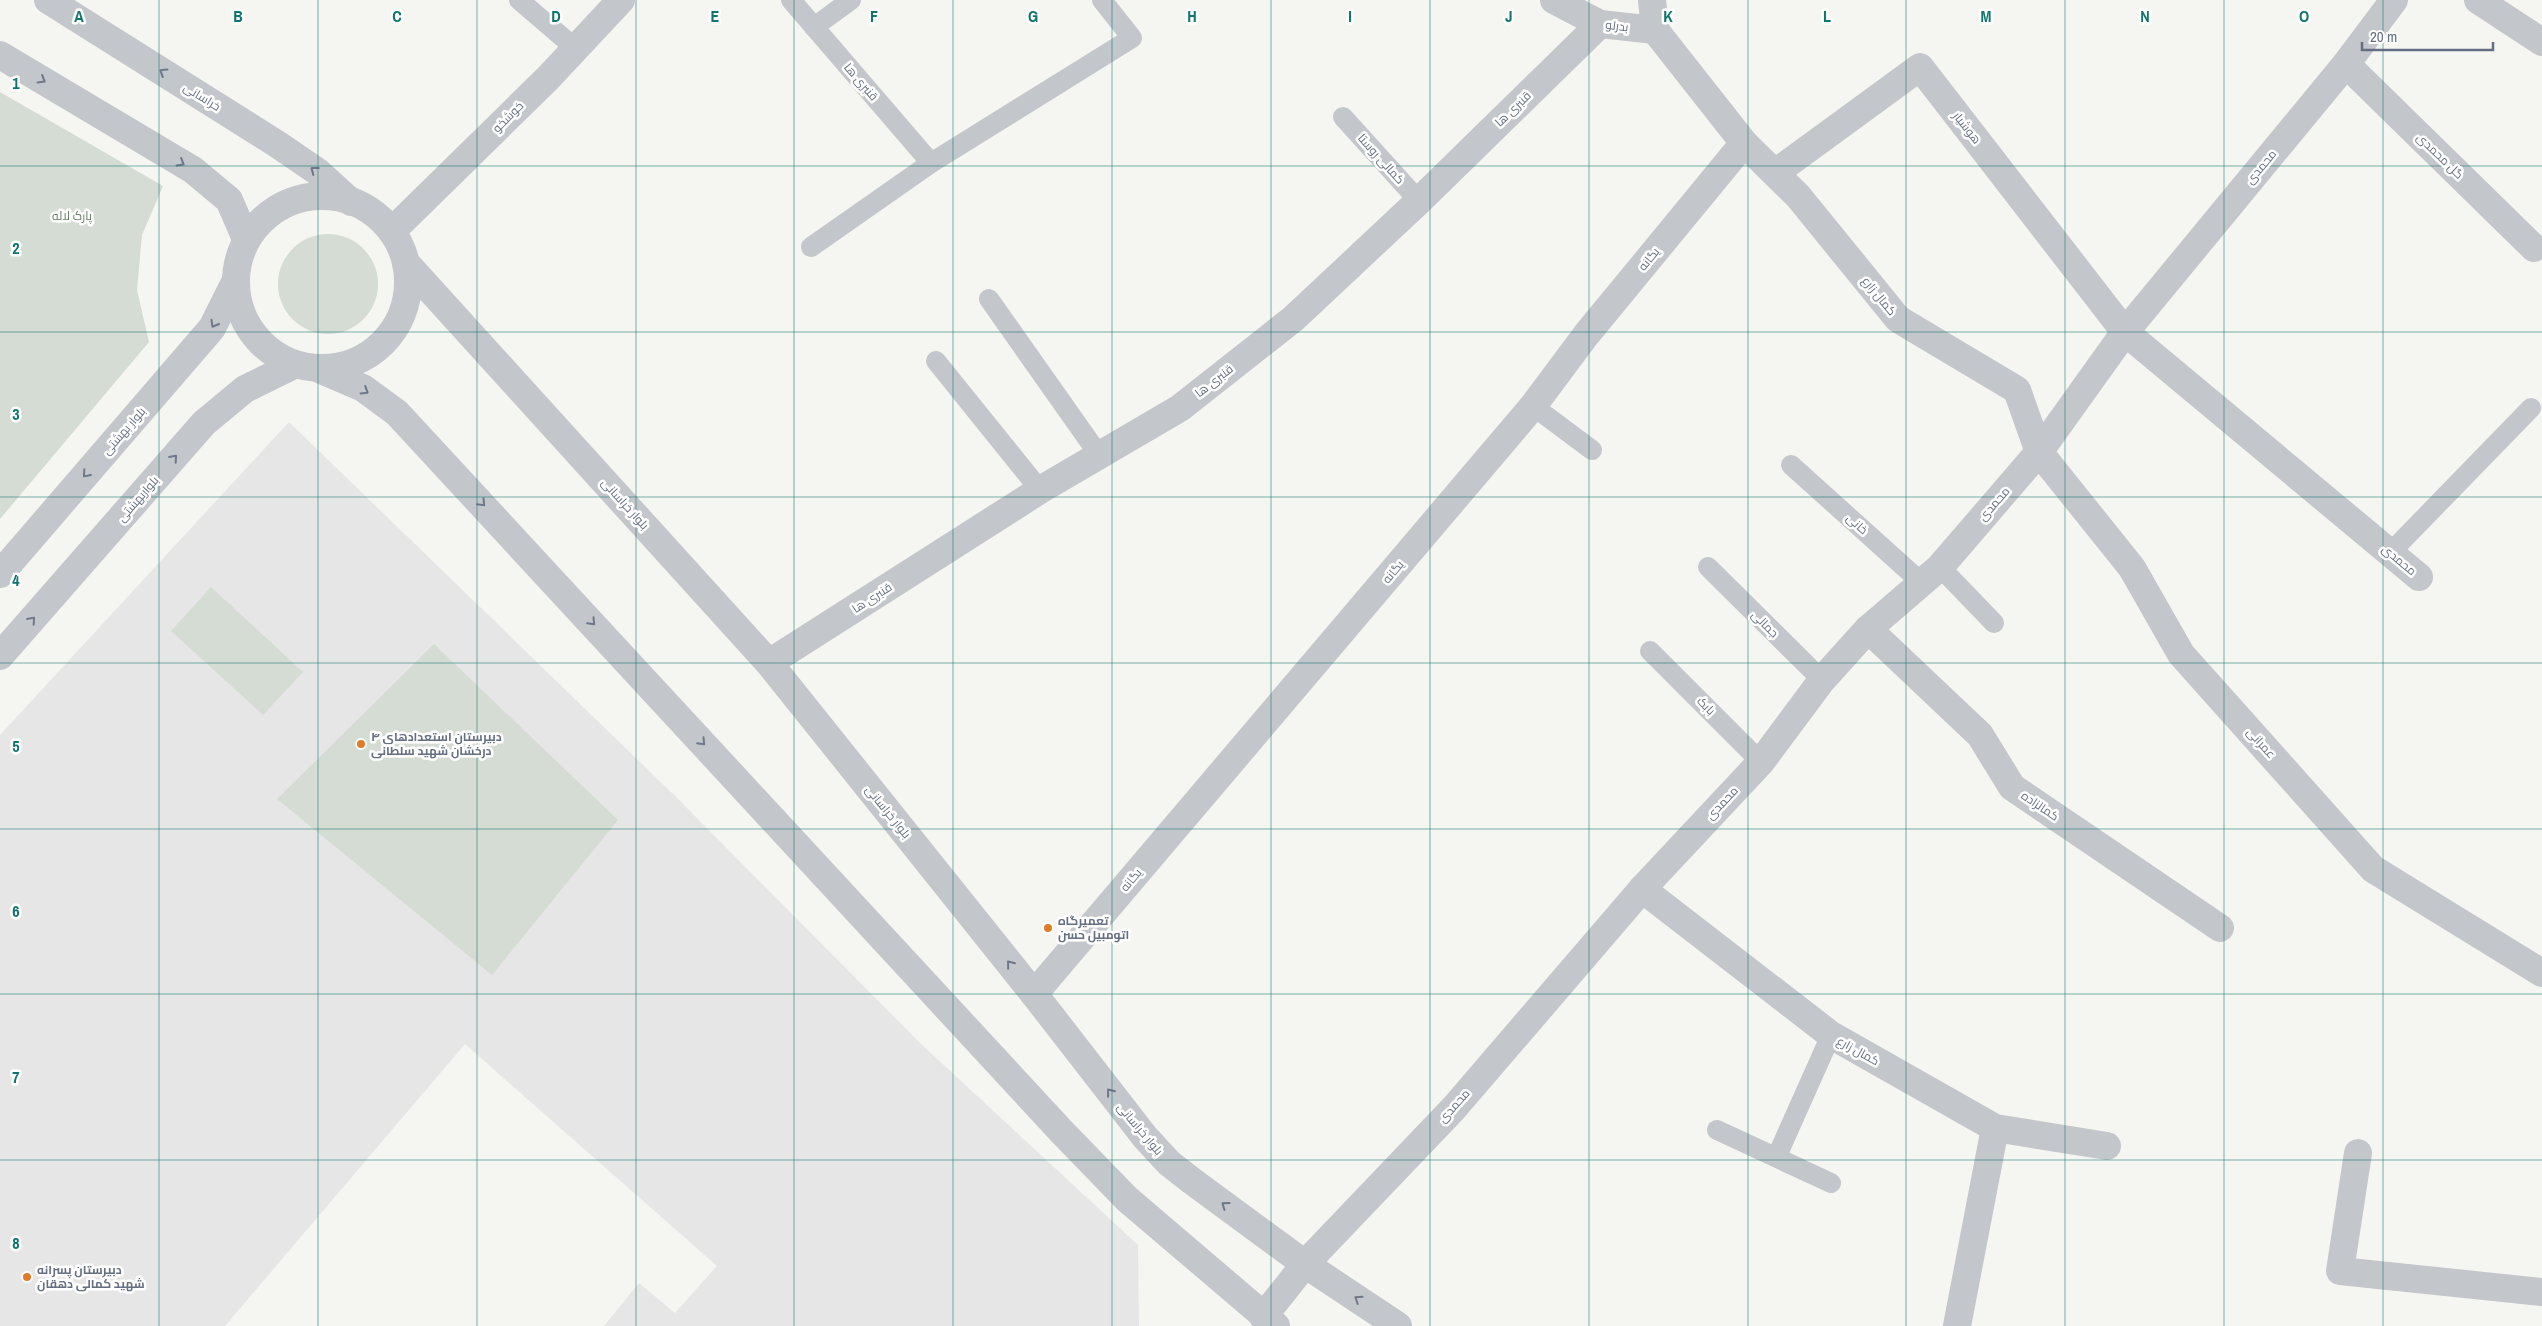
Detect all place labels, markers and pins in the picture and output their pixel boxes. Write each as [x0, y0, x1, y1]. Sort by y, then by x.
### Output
place label: ۴ دبیرستان استعدادهای درخشان شهید سلطانی [371, 729, 502, 759]
marker: ۴ دبیرستان استعدادهای درخشان شهید سلطانی [355, 738, 367, 750]
place label: تعمیرگاه اتومبیل حسن [1058, 913, 1129, 943]
marker: تعمیرگاه اتومبیل حسن [1042, 922, 1054, 934]
place label: دبیرستان پسرانه شهید کمالی دهقان [37, 1262, 145, 1292]
marker: دبیرستان پسرانه شهید کمالی دهقان [21, 1271, 33, 1283]

